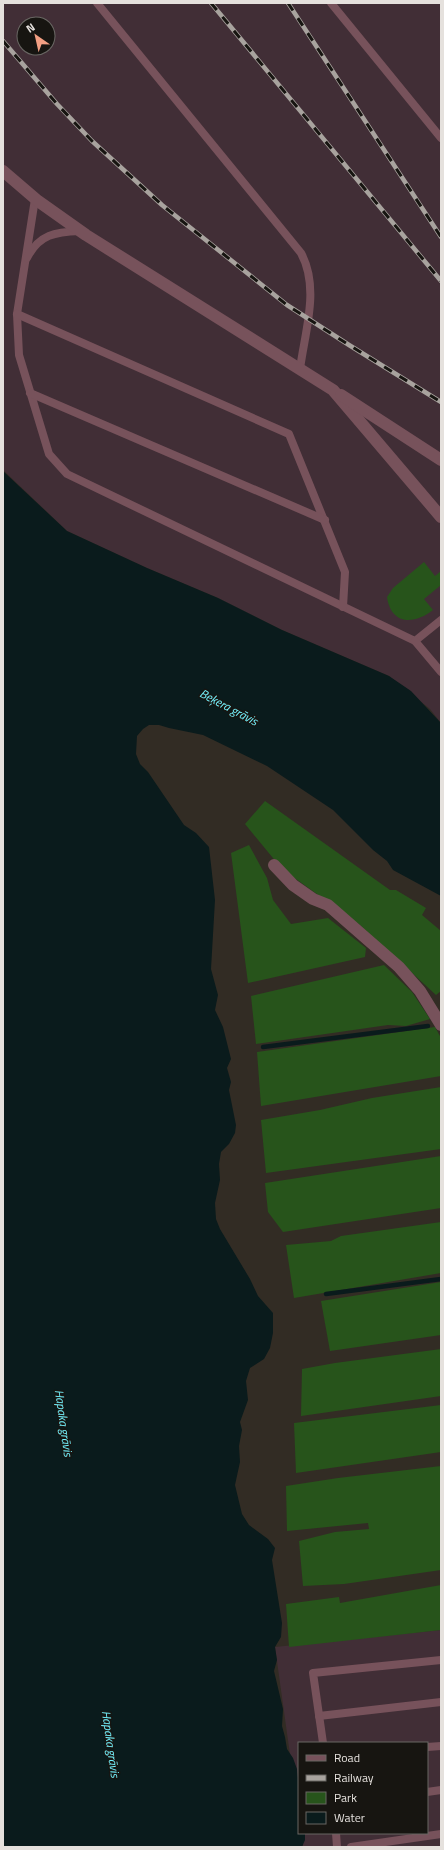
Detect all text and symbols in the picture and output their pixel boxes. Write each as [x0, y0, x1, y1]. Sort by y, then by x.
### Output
north arrow [16, 16, 56, 56]
text: N [23, 19, 38, 36]
water label: Beķera grāvis [196, 684, 262, 731]
water label: Hapaka grāvis [50, 1388, 78, 1459]
water label: Hapaka grāvis [97, 1709, 125, 1780]
legend [298, 1742, 428, 1834]
text: Road [334, 1748, 360, 1767]
text: Railway [334, 1768, 374, 1787]
text: Park [334, 1788, 357, 1807]
text: Water [334, 1808, 365, 1827]

